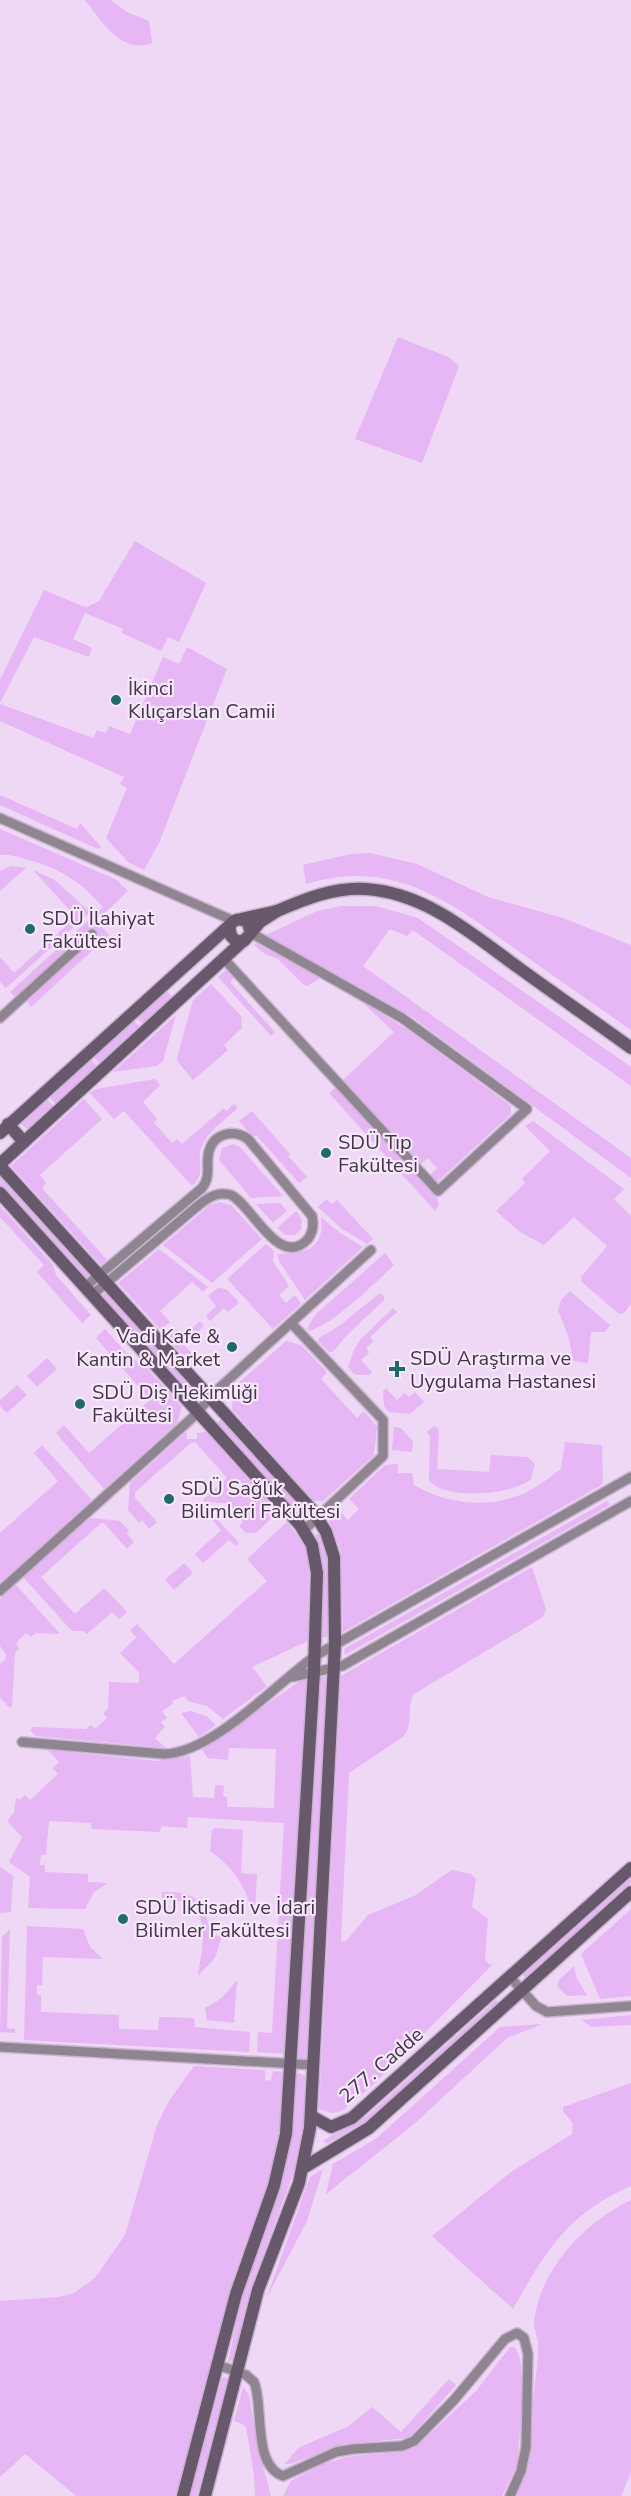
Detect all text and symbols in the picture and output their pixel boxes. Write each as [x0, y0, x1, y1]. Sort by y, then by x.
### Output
place label: İkinci Kılıçarslan Camii [128, 675, 275, 725]
marker: İkinci Kılıçarslan Camii [109, 693, 123, 707]
place label: SDÜ İlahiyat Fakültesi [42, 905, 155, 955]
marker: SDÜ İlahiyat Fakültesi [23, 922, 37, 936]
place label: SDÜ Tıp Fakültesi [338, 1129, 418, 1179]
marker: SDÜ Tıp Fakültesi [319, 1146, 333, 1160]
place label: Vadi Kafe & Kantin & Market [76, 1323, 221, 1373]
marker: Vadi Kafe & Kantin & Market [225, 1340, 239, 1354]
place label: SDÜ Araştırma ve Uygulama Hastanesi [410, 1345, 596, 1395]
marker: SDÜ Araştırma ve Uygulama Hastanesi [388, 1360, 406, 1378]
place label: SDÜ Diş Hekimliği Fakültesi [92, 1379, 258, 1429]
marker: SDÜ Diş Hekimliği Fakültesi [73, 1397, 87, 1411]
place label: SDÜ Sağlık Bilimleri Fakültesi [181, 1475, 340, 1525]
marker: SDÜ Sağlık Bilimleri Fakültesi [162, 1492, 176, 1506]
place label: SDÜ İktisadi ve İdari Bilimler Fakültesi [135, 1894, 315, 1944]
marker: SDÜ İktisadi ve İdari Bilimler Fakültesi [116, 1912, 130, 1926]
street label: 277. Cadde [333, 2021, 429, 2109]

